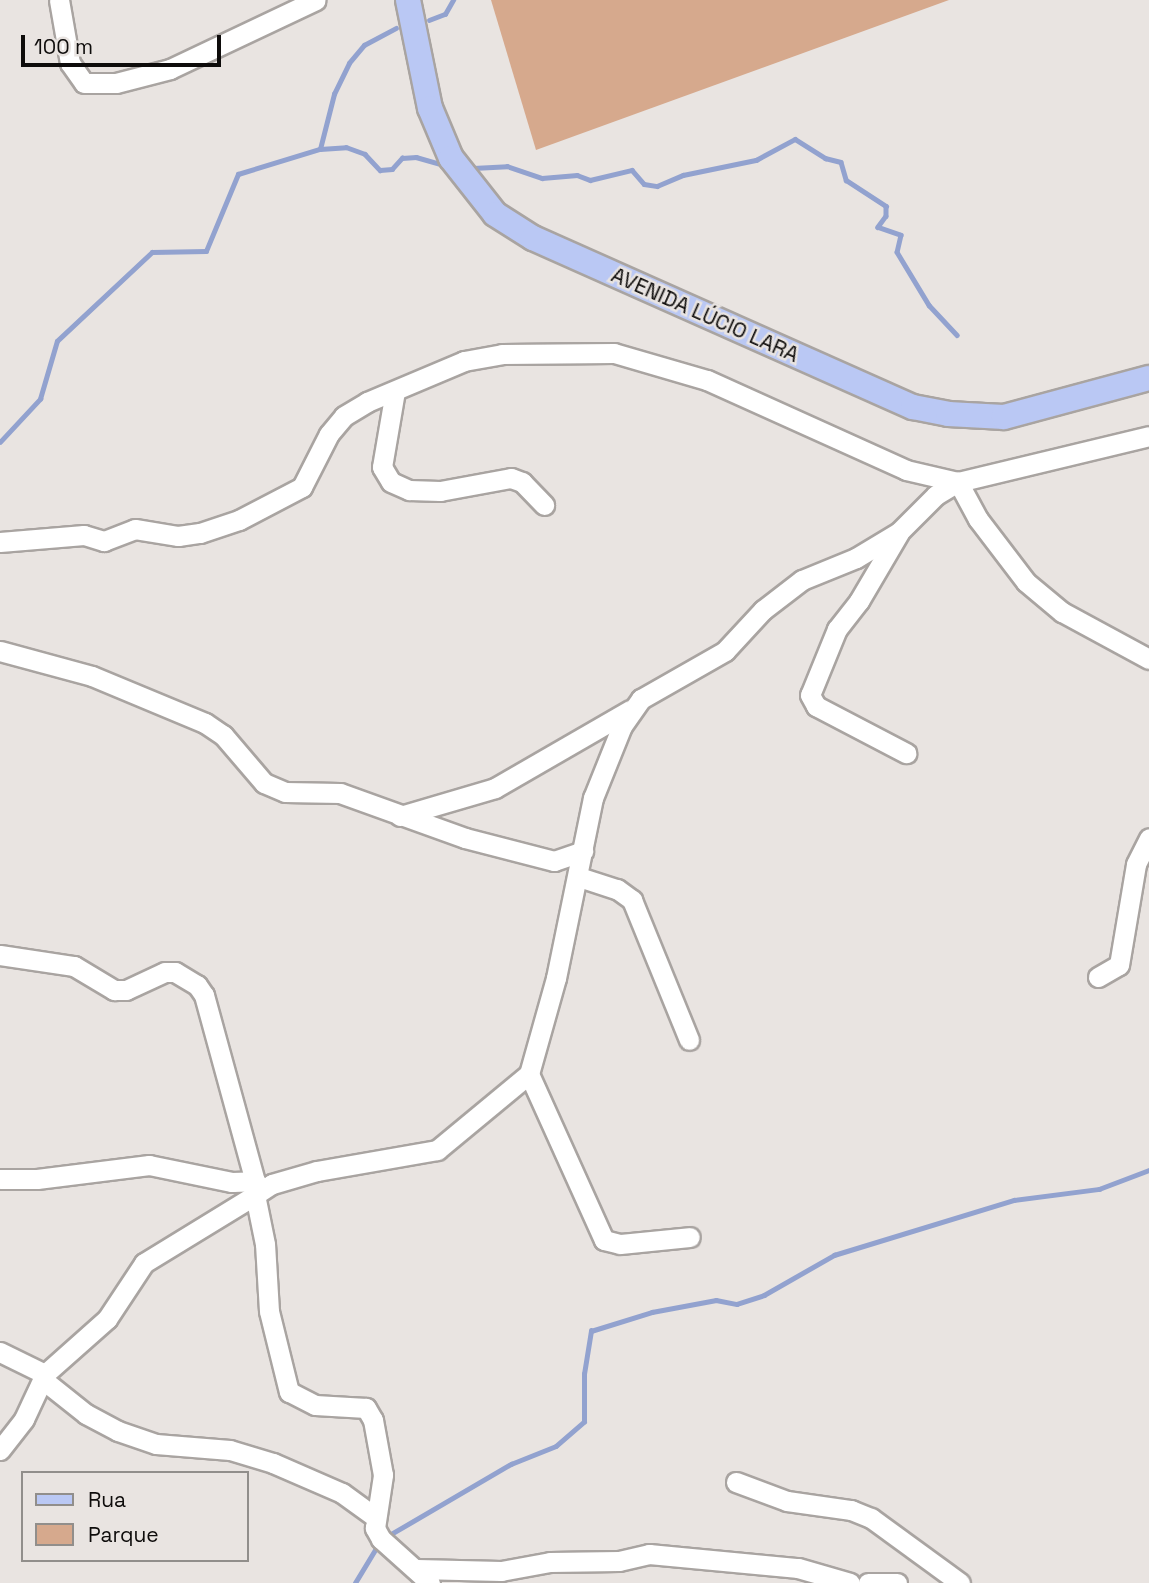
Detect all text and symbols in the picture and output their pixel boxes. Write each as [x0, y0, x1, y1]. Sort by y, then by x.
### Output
scale bar [24, 21, 224, 65]
text: 100 m [34, 33, 93, 60]
street label: AVENIDA LÚCIO LARA [607, 262, 803, 368]
legend [21, 1471, 248, 1562]
text: Rua [88, 1486, 126, 1513]
text: Parque [88, 1521, 159, 1548]

